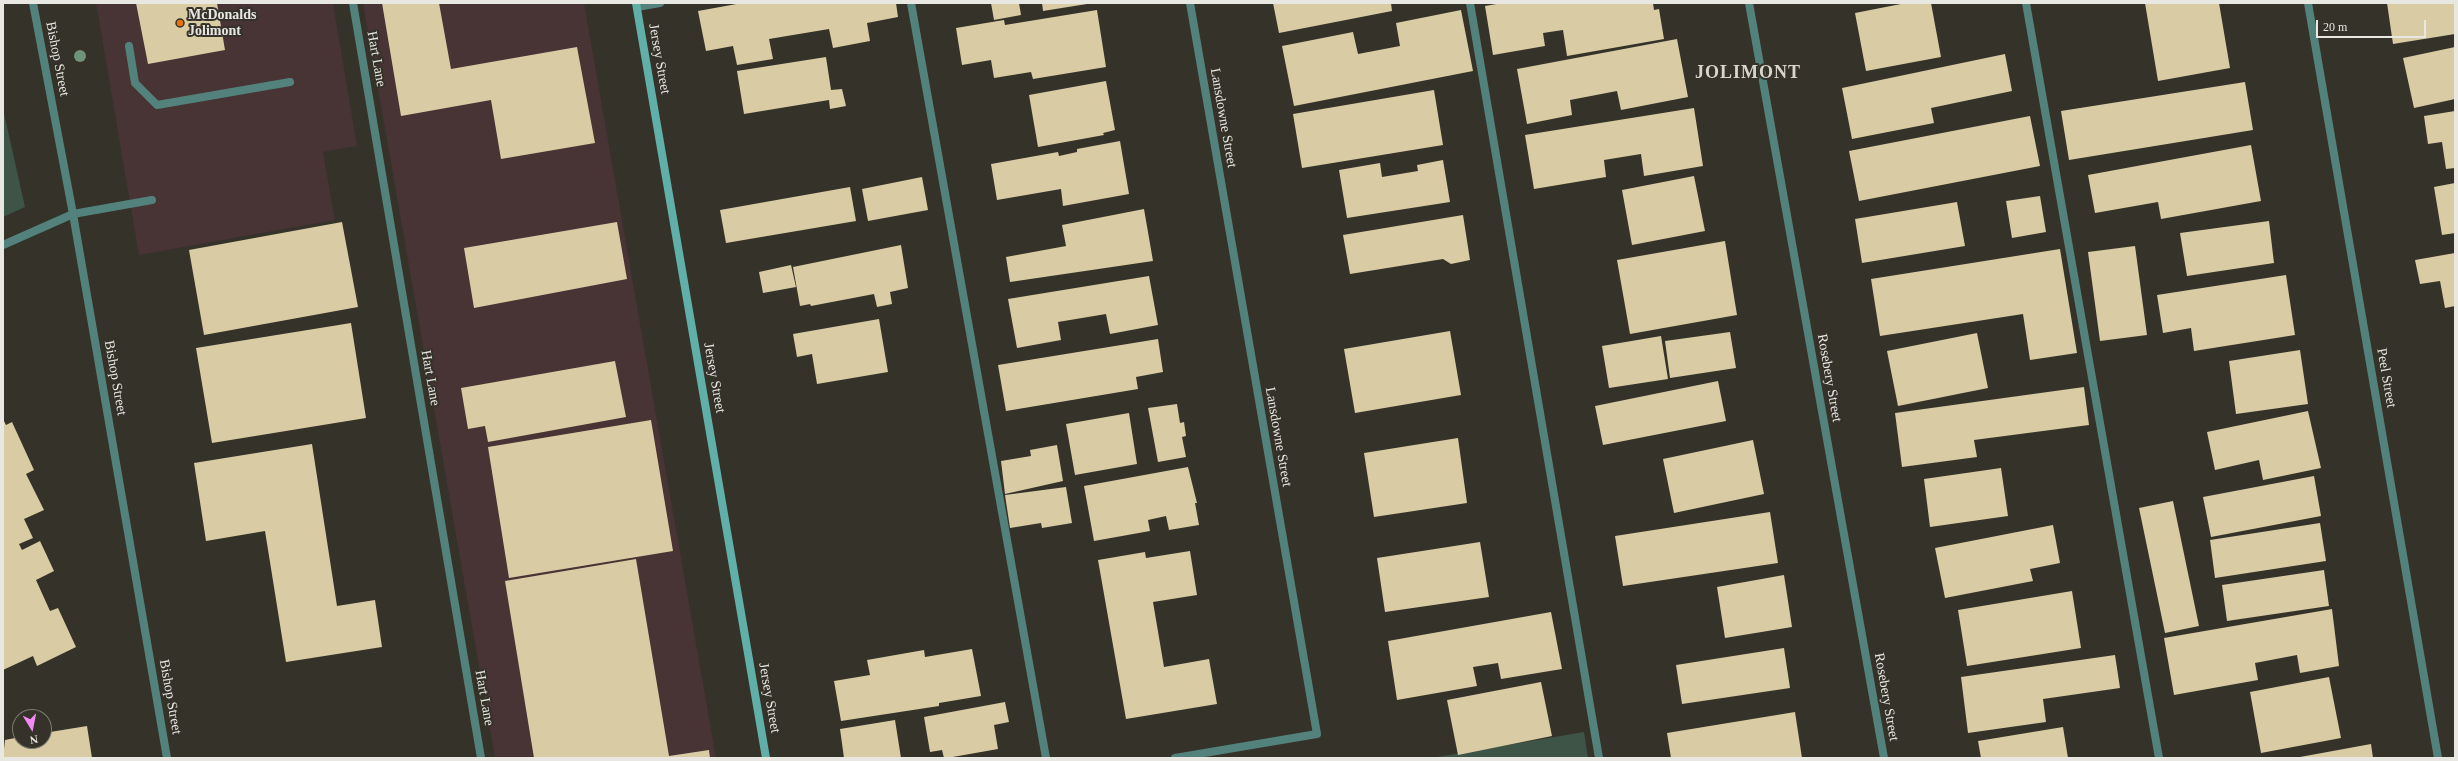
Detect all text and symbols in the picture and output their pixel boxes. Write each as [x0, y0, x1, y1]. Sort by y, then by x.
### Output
place label: McDonalds Jolimont [188, 7, 256, 40]
scale bar [2318, 12, 2428, 38]
marker: McDonalds Jolimont [175, 18, 185, 28]
street label: Bishop Street [42, 20, 72, 98]
text: 20 m [2323, 20, 2347, 34]
street label: Jersey Street [645, 23, 673, 95]
street label: Hart Lane [363, 30, 389, 88]
district label: JOLIMONT [1695, 62, 1801, 84]
street label: Lansdowne Street [1206, 67, 1240, 169]
street label: Rosebery Street [1813, 333, 1845, 423]
street label: Bishop Street [100, 339, 130, 417]
street label: Jersey Street [700, 342, 728, 414]
street label: Peel Street [2372, 347, 2400, 409]
street label: Hart Lane [417, 349, 443, 407]
street label: Lansdowne Street [1261, 386, 1295, 488]
street label: Rosebery Street [1870, 652, 1902, 742]
street label: Bishop Street [155, 658, 185, 736]
street label: Jersey Street [755, 662, 783, 734]
street label: Hart Lane [471, 669, 497, 727]
north arrow [12, 709, 52, 749]
text: N [29, 733, 39, 746]

